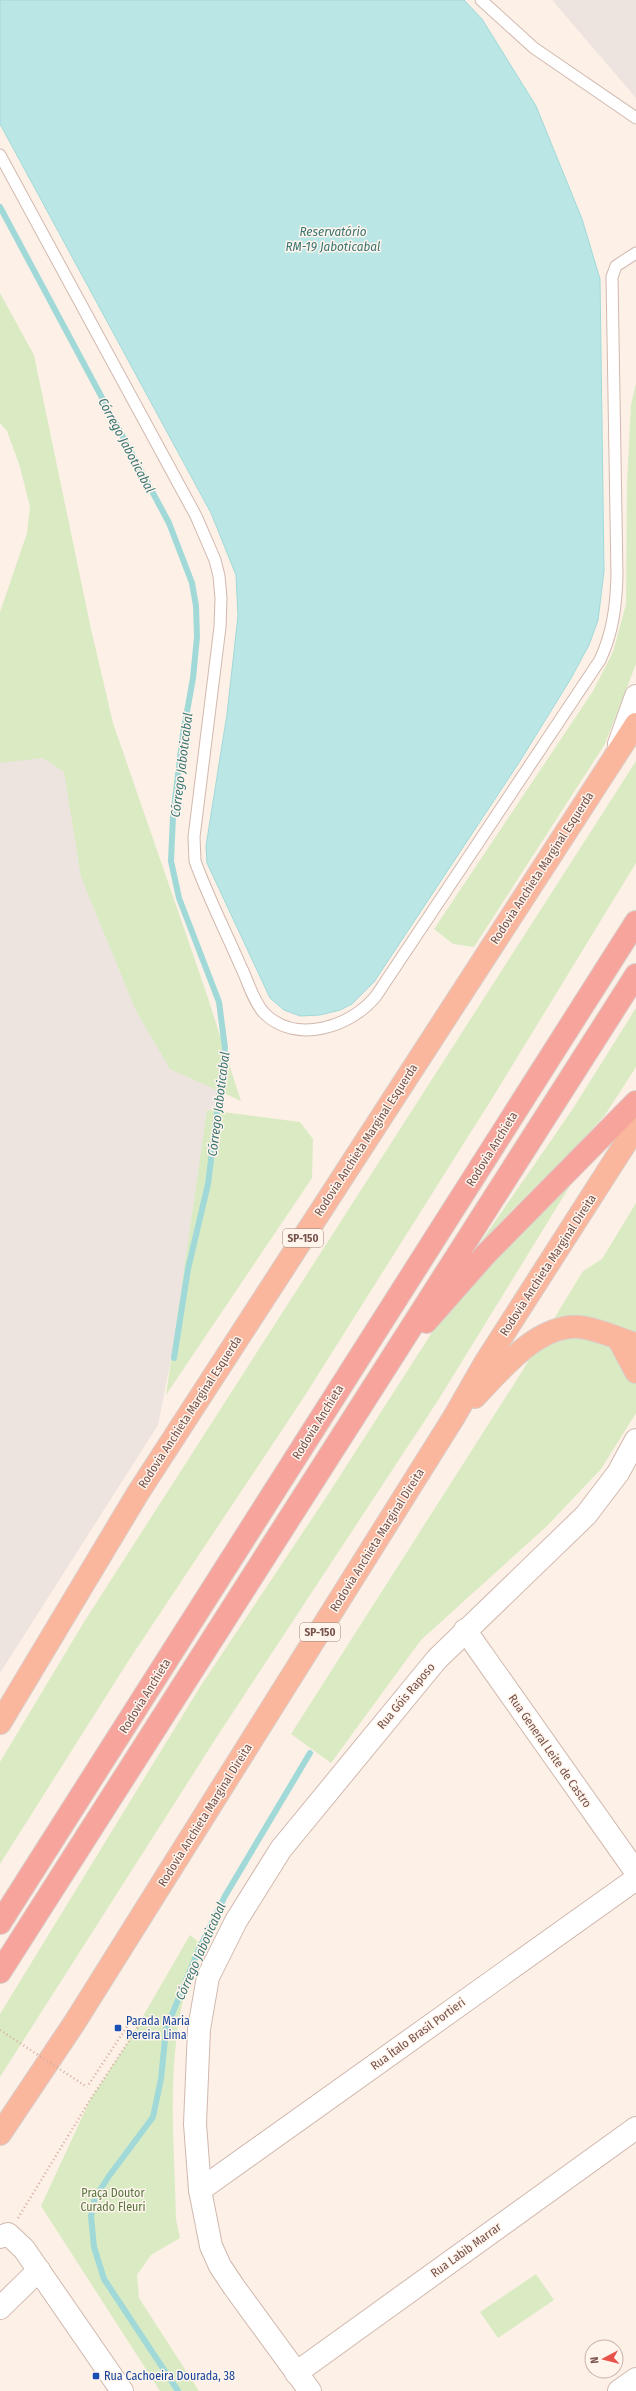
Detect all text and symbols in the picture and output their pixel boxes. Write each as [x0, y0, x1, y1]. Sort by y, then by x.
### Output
water label: Reservatório RM-19 Jaboticabal [286, 224, 381, 254]
water label: Córrego Jaboticabal [95, 395, 158, 496]
water label: Córrego Jaboticabal [168, 711, 195, 818]
street label: Rodovia Anchieta Marginal Esquerda [487, 789, 597, 947]
water label: Córrego Jaboticabal [205, 1050, 232, 1157]
street label: Rodovia Anchieta Marginal Esquerda [311, 1061, 421, 1219]
street label: Rodovia Anchieta [463, 1109, 521, 1189]
street label: Rodovia Anchieta Marginal Direita [497, 1192, 599, 1338]
road number: SP-150 [283, 1229, 323, 1247]
street label: Rodovia Anchieta Marginal Esquerda [135, 1333, 245, 1491]
street label: Rodovia Anchieta [289, 1382, 347, 1462]
street label: Rodovia Anchieta Marginal Direita [327, 1466, 427, 1614]
road number: SP-150 [300, 1623, 340, 1641]
street label: Rodovia Anchieta [116, 1656, 174, 1736]
street label: Rua Góis Raposo [374, 1660, 438, 1732]
street label: Rua General Leite de Castro [506, 1692, 594, 1810]
street label: Rodovia Anchieta Marginal Direita [155, 1741, 255, 1889]
water label: Córrego Jaboticabal [172, 1900, 229, 2002]
street label: Rua Ítalo Brasil Portieri [367, 1994, 468, 2073]
place label: Parada Maria Pereira Lima [126, 2014, 190, 2042]
marker: Parada Maria Pereira Lima [113, 2023, 123, 2033]
park label: Praça Doutor Curado Fleuri [80, 2186, 146, 2214]
street label: Rua Labib Marrar [428, 2219, 505, 2280]
north arrow [584, 2339, 624, 2379]
text: N [588, 2356, 601, 2364]
place label: Rua Cachoeira Dourada, 38 [104, 2369, 235, 2383]
marker: Rua Cachoeira Dourada, 38 [91, 2371, 101, 2381]

